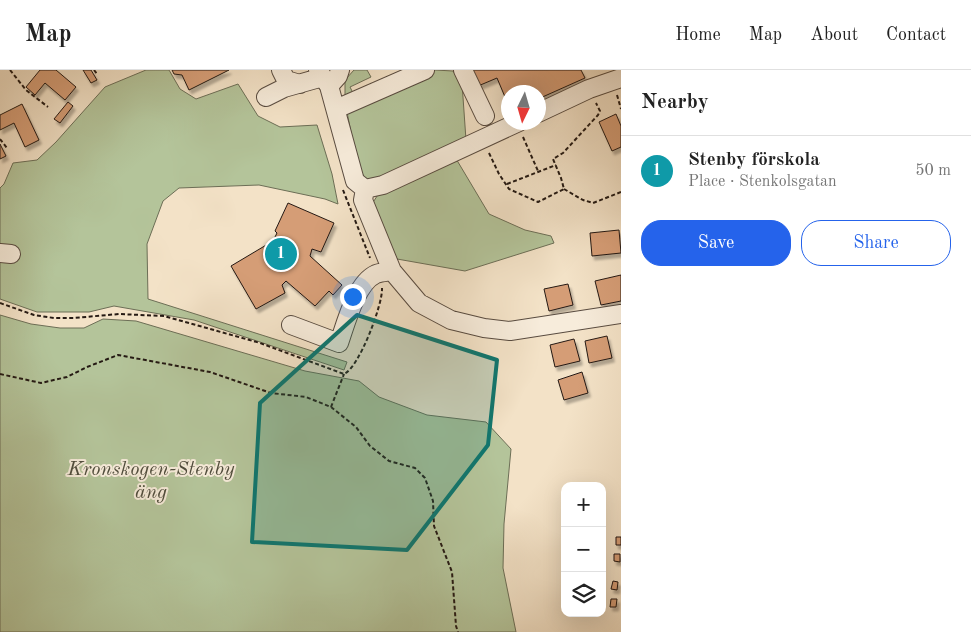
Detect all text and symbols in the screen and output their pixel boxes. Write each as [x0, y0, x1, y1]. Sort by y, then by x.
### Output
text: Map [25, 23, 72, 47]
text: Home [675, 26, 721, 44]
text: Map [749, 26, 782, 44]
text: About [810, 26, 858, 44]
text: Contact [886, 26, 946, 44]
north arrow [501, 85, 546, 130]
text: Nearby [641, 92, 709, 113]
text: Stenby förskola [688, 151, 820, 170]
text: 1 [652, 163, 662, 179]
text: 50 m [915, 163, 951, 179]
text: Place · Stenkolsgatan [688, 174, 837, 190]
button: Save [641, 220, 791, 266]
button: Share [801, 220, 951, 266]
pin: 1 [265, 235, 297, 273]
your location [340, 284, 366, 310]
park label: Kronskogen-Stenby äng [67, 460, 235, 503]
map controls [561, 482, 606, 617]
button: + [561, 482, 606, 527]
button: − [561, 527, 606, 572]
button: layers [561, 572, 606, 617]

